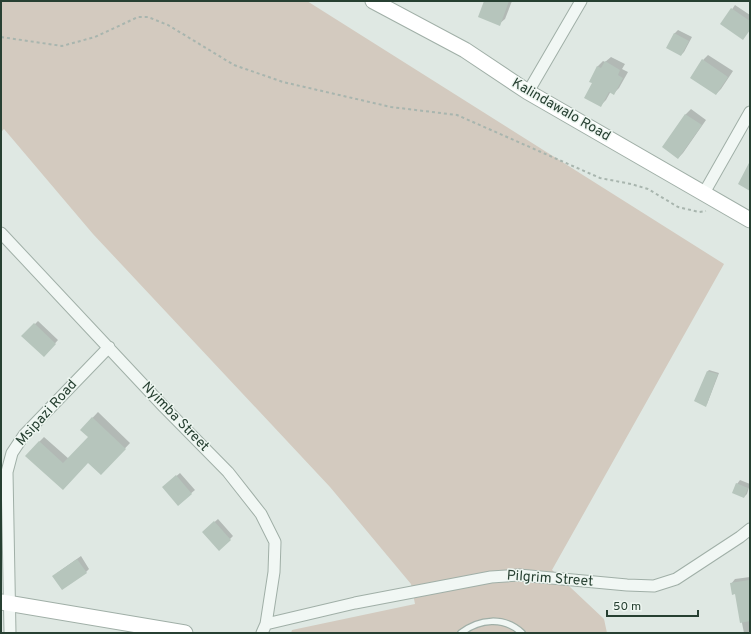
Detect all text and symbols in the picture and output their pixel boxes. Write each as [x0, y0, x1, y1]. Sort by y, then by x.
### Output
street label: Kalindawalo Road [509, 75, 613, 145]
street label: Msipazi Road [13, 377, 81, 449]
street label: Nyimba Street [138, 379, 212, 455]
street label: Pilgrim Street [506, 567, 594, 591]
scale bar [607, 592, 698, 618]
text: 50 m [613, 599, 641, 615]

